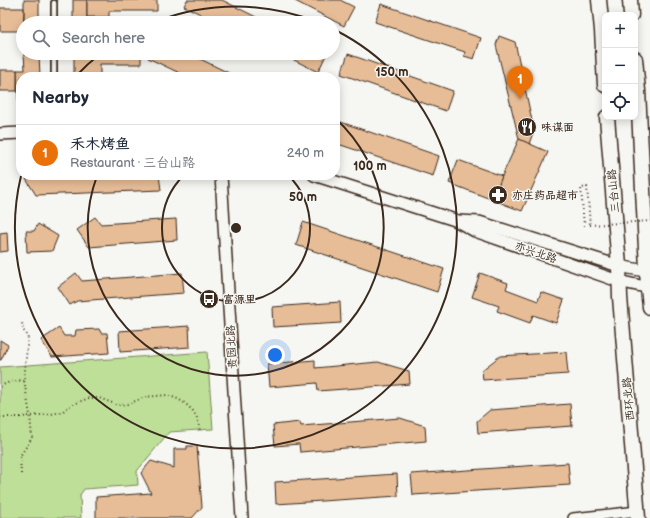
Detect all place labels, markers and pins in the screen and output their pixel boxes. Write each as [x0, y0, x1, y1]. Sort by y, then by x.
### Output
pin: 1 [507, 66, 533, 99]
restaurant icon: 味谋面 [516, 116, 538, 138]
place label: 味谋面 [541, 121, 574, 134]
pharmacy icon: 亦庄药品超市 [487, 184, 509, 206]
place label: 亦庄药品超市 [512, 189, 578, 202]
centre of rings [229, 221, 243, 235]
bus stop icon: 富源里 [198, 288, 220, 310]
place label: 富源里 [223, 293, 256, 306]

